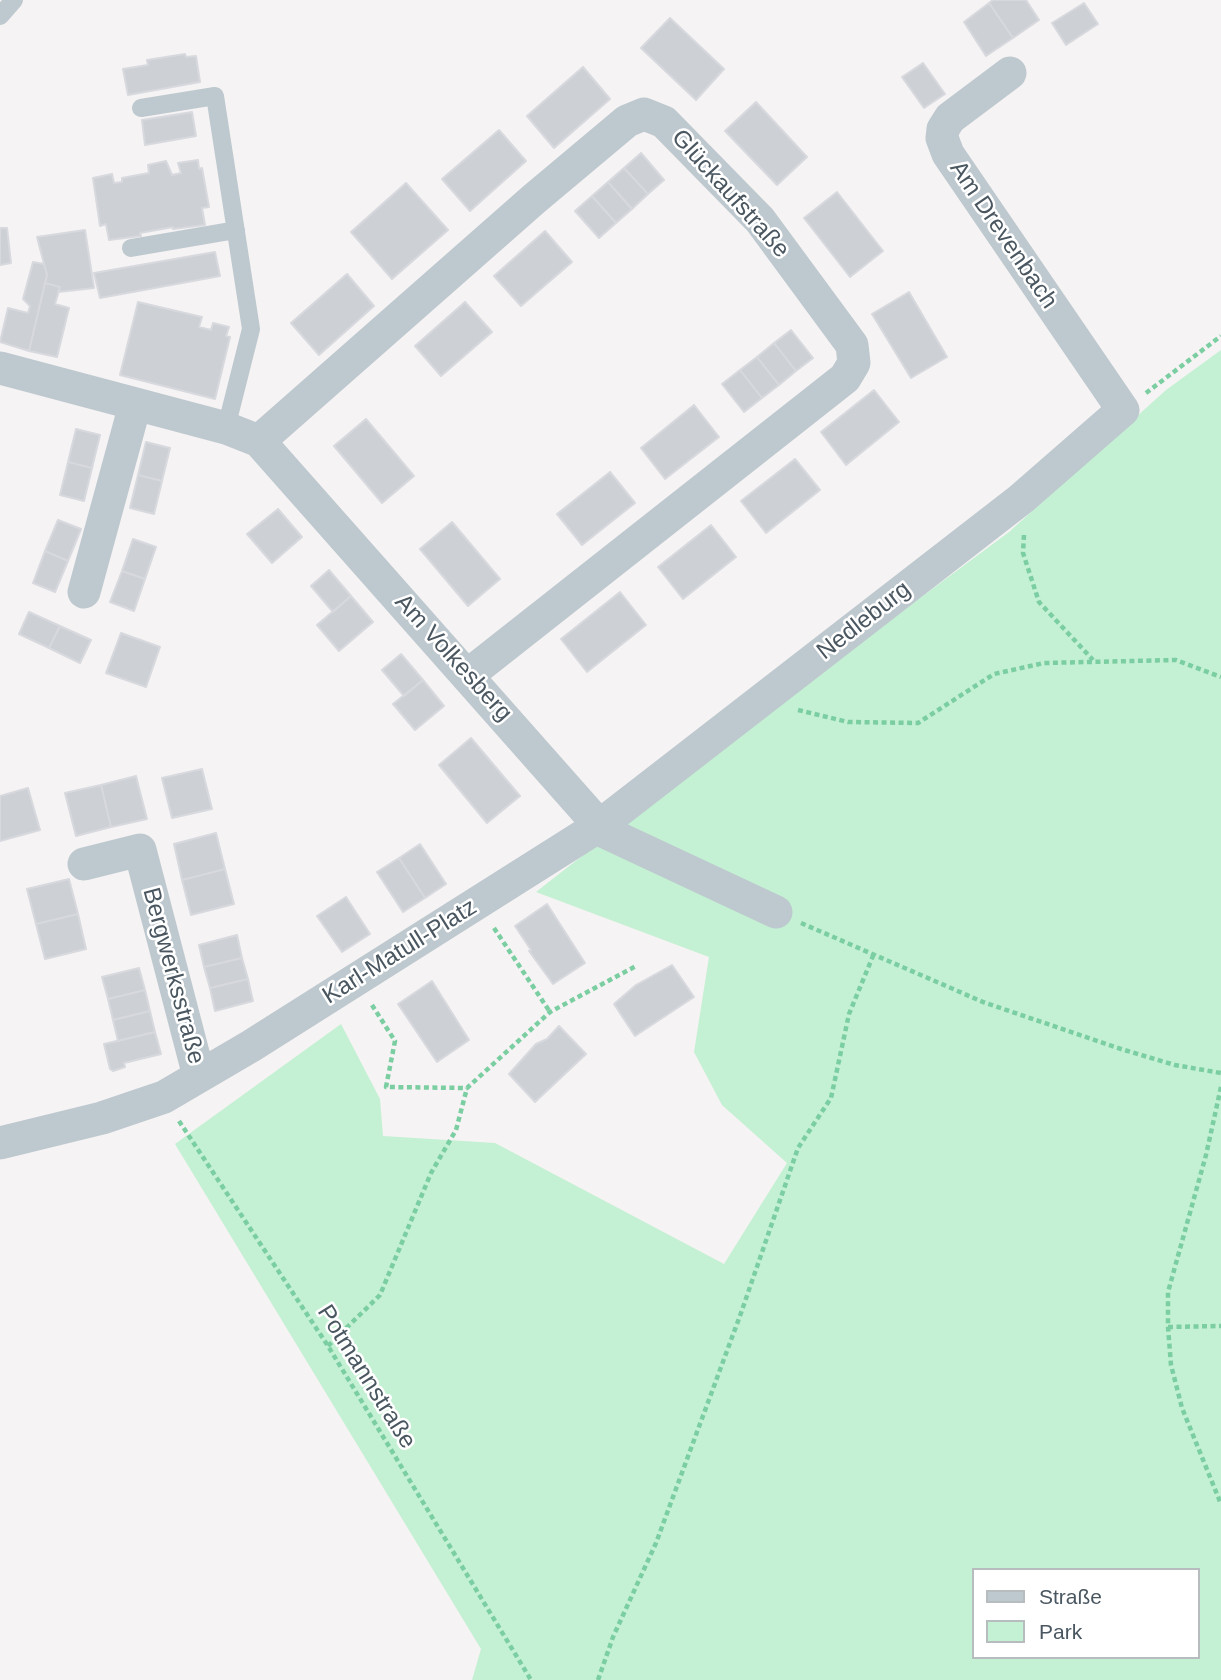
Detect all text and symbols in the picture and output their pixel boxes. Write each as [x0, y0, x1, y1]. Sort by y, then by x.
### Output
street label: Glückaufstraße [665, 124, 795, 264]
street label: Am Drevenbach [943, 156, 1063, 314]
street label: Nedleburg [812, 576, 916, 666]
street label: Am Volkesberg [388, 588, 518, 728]
street label: Bergwerksstraße [136, 885, 210, 1067]
street label: Karl-Matull-Platz [318, 893, 482, 1011]
street label: Potmannstraße [310, 1300, 422, 1454]
legend [972, 1568, 1200, 1659]
text: Straße [1039, 1585, 1102, 1608]
text: Park [1039, 1620, 1082, 1643]

